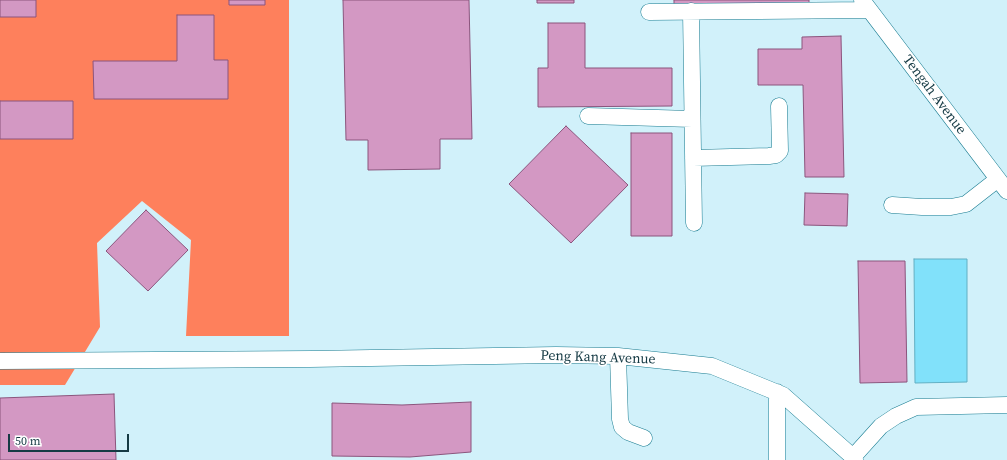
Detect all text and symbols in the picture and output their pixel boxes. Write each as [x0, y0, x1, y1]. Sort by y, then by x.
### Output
street label: Tengah Avenue [899, 52, 969, 138]
street label: Peng Kang Avenue [540, 348, 656, 368]
scale bar [10, 426, 131, 452]
text: 50 m [15, 433, 41, 449]

